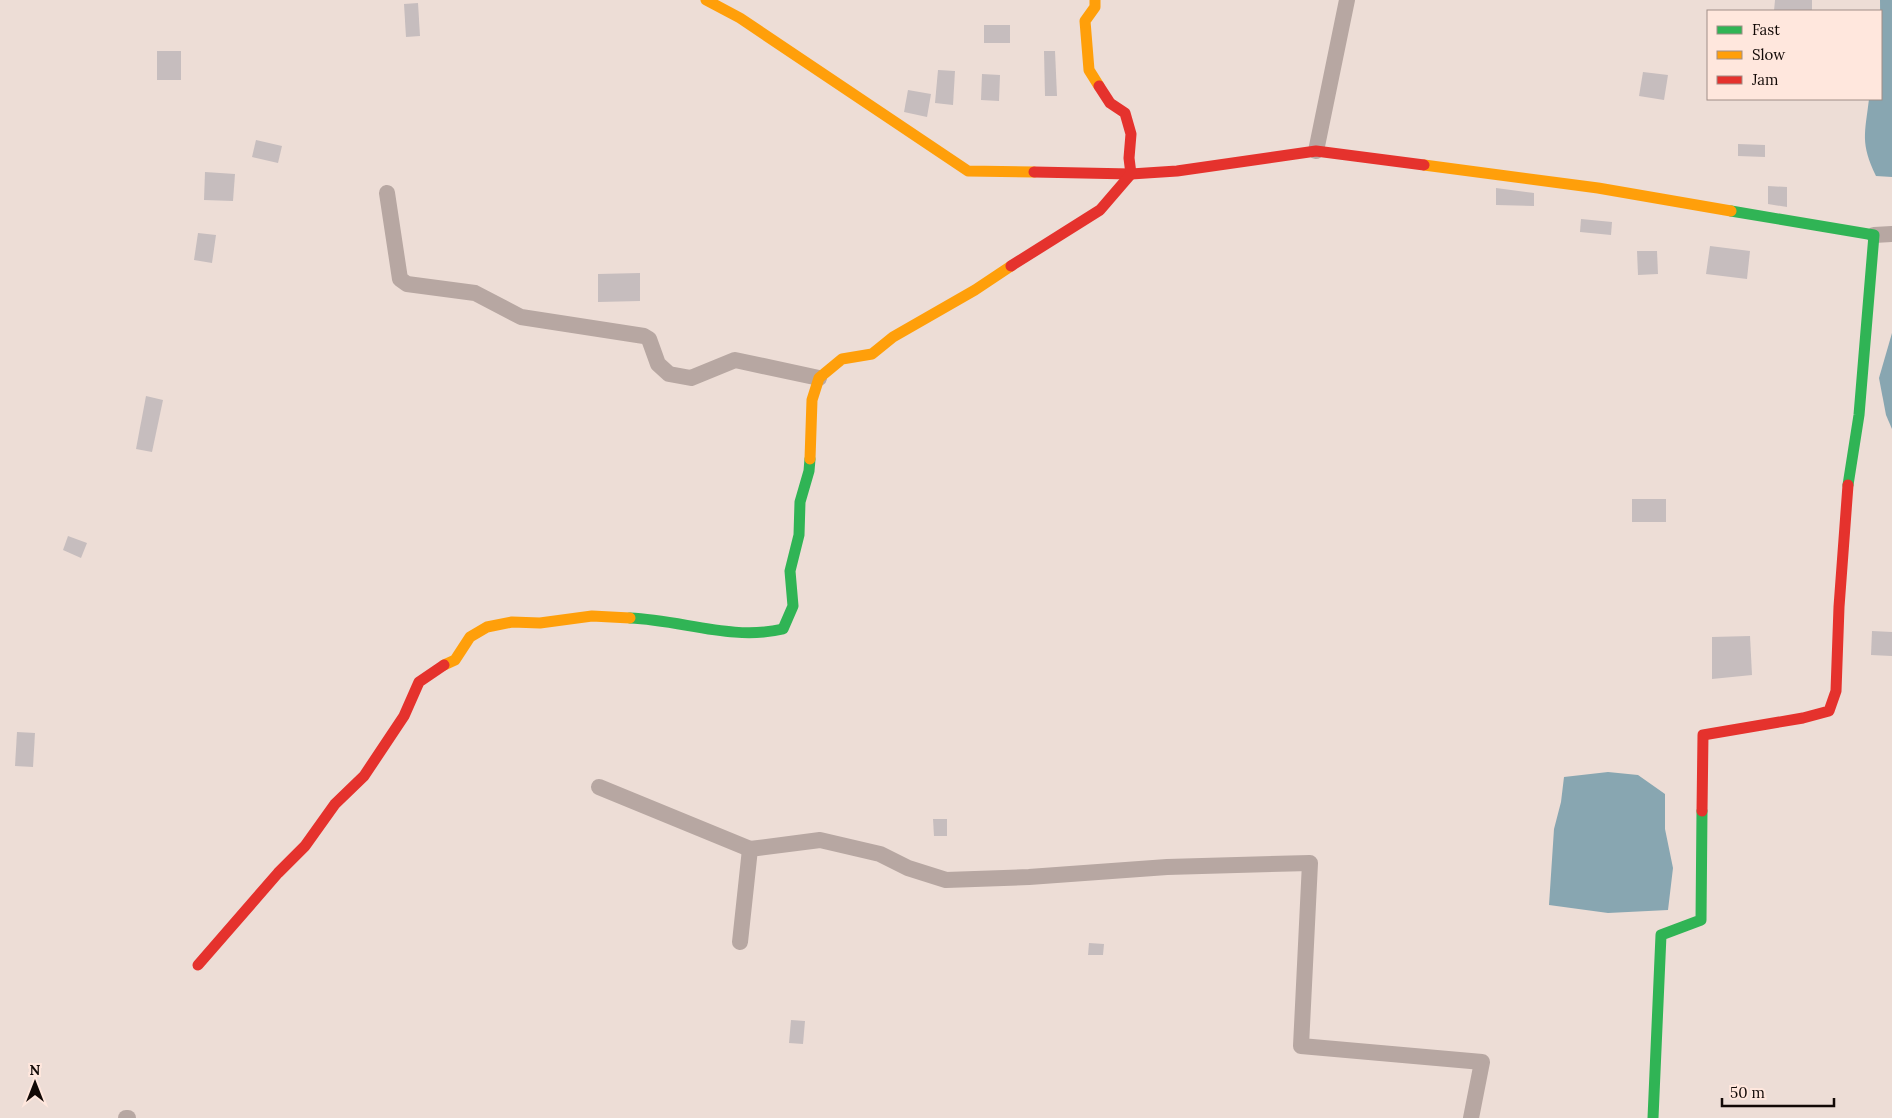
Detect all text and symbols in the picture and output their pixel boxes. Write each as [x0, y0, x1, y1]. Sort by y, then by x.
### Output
legend [1707, 10, 1882, 100]
text: Fast [1752, 20, 1780, 39]
text: Slow [1752, 45, 1785, 64]
text: Jam [1751, 70, 1779, 89]
north arrow [10, 1058, 60, 1108]
text: N [30, 1061, 41, 1079]
scale bar [1722, 1076, 1834, 1108]
text: 50 m [1730, 1083, 1765, 1102]

